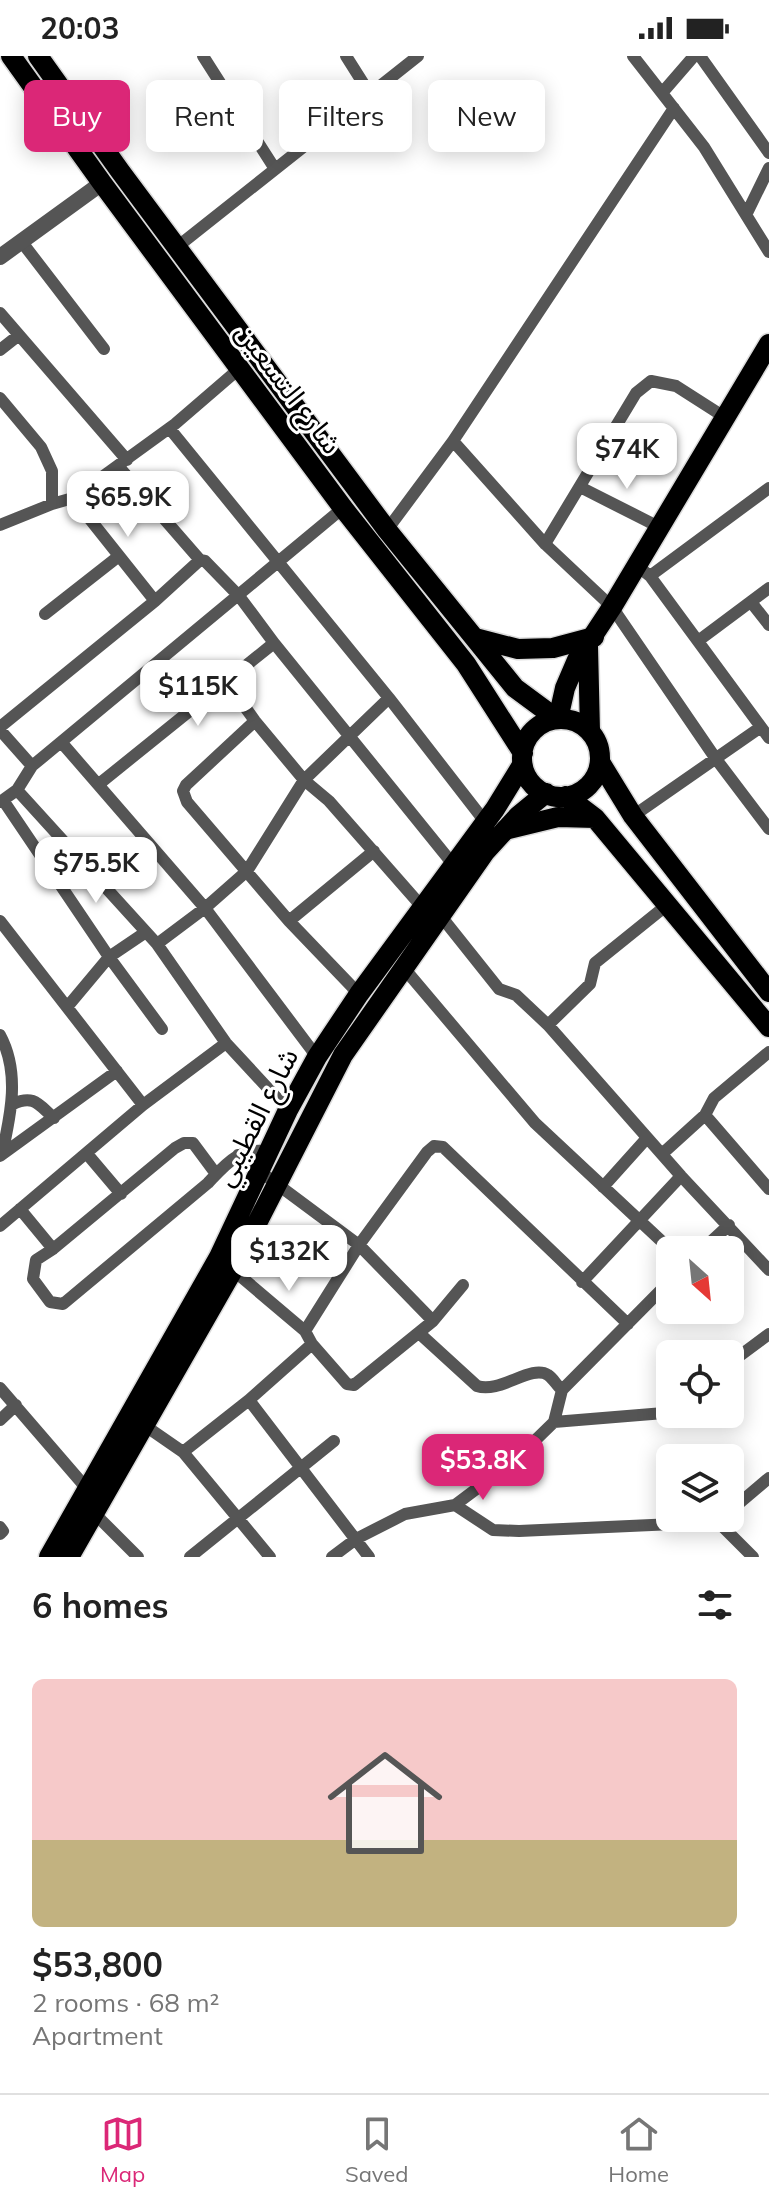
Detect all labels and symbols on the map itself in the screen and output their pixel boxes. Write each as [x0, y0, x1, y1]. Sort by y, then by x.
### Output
street label: شارع التسعين [225, 315, 350, 463]
pin: $74K [580, 423, 674, 491]
pin: $65.9K [63, 471, 193, 539]
pin: $115K [142, 660, 254, 728]
pin: $75.5K [31, 837, 161, 905]
street label: شارع القطيبي [206, 1042, 309, 1194]
pin: $132K [233, 1225, 345, 1293]
north arrow [656, 1236, 744, 1324]
pin: $53.8K [418, 1434, 548, 1502]

